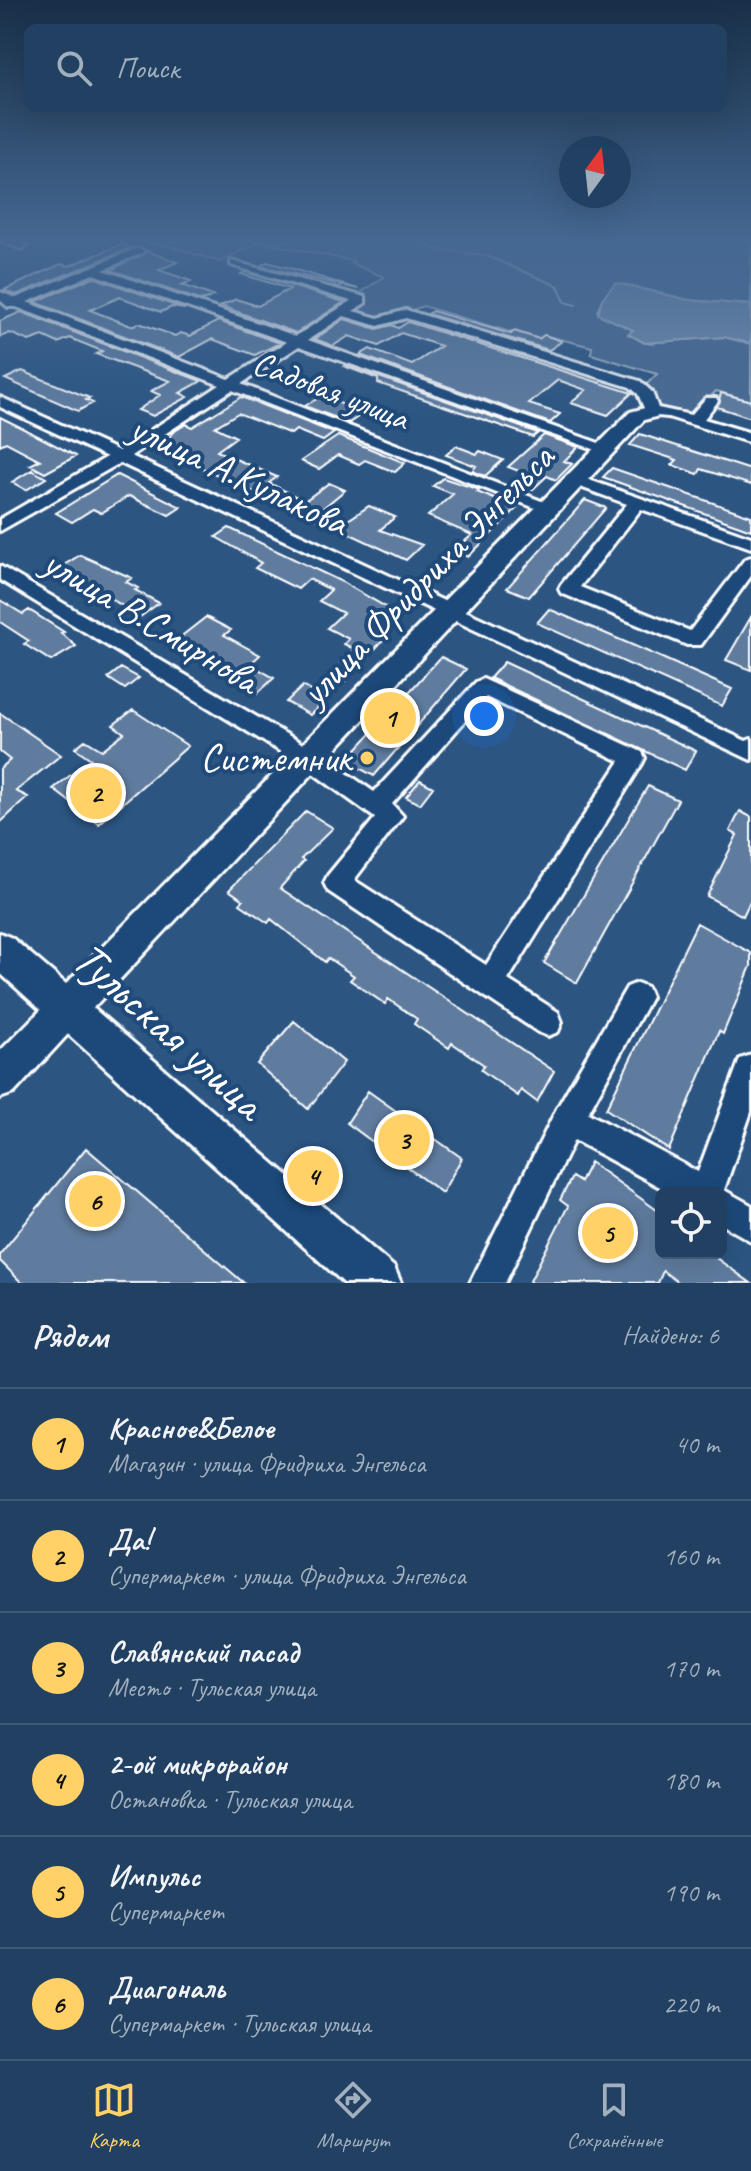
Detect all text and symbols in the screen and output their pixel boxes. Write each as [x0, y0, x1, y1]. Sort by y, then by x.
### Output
search box [24, 24, 727, 112]
icon: search [52, 46, 96, 90]
text: Поиск [116, 49, 179, 87]
north arrow [559, 136, 631, 208]
street label: Садовая улица [247, 341, 417, 440]
street label: улица А.Кулакова [120, 402, 358, 548]
street label: улица Фридриха Энгельса [288, 431, 567, 718]
street label: улица В.Смирнова [32, 536, 271, 707]
pin: 1 [364, 688, 416, 748]
your location [464, 696, 504, 736]
place label: Системник [200, 733, 354, 783]
marker: Системник [358, 749, 376, 767]
pin: 2 [70, 763, 122, 823]
street label: Тульская улица [60, 928, 281, 1135]
pin: 3 [378, 1110, 430, 1170]
pin: 4 [287, 1146, 339, 1206]
pin: 6 [69, 1171, 121, 1231]
map controls [655, 1187, 727, 1259]
button: locate [655, 1187, 727, 1259]
pin: 5 [582, 1203, 634, 1263]
text: Рядом [32, 1314, 108, 1357]
text: Найдено: 6 [622, 1319, 719, 1352]
text: Красное&Белое [108, 1409, 274, 1447]
text: 1 [52, 1428, 64, 1461]
text: 40 m [675, 1428, 719, 1461]
text: Магазин · улица Фридриха Энгельса [108, 1447, 426, 1480]
text: Да! [108, 1521, 150, 1559]
text: 2 [52, 1540, 64, 1573]
text: 160 m [663, 1540, 719, 1573]
text: Супермаркет · улица Фридриха Энгельса [108, 1559, 466, 1592]
text: Славянский пасад [108, 1633, 299, 1671]
text: 3 [52, 1652, 64, 1685]
text: 170 m [663, 1652, 719, 1685]
text: Место · Тульская улица [108, 1671, 316, 1704]
text: 2-ой микрорайон [108, 1745, 287, 1783]
text: 4 [52, 1764, 64, 1797]
text: 180 m [663, 1764, 719, 1797]
text: Остановка · Тульская улица [108, 1783, 352, 1816]
text: Импульс [108, 1857, 200, 1895]
text: 5 [52, 1876, 64, 1909]
text: 190 m [663, 1876, 719, 1909]
text: Супермаркет [108, 1895, 224, 1928]
text: Диагональ [108, 1969, 225, 2007]
text: 6 [52, 1988, 64, 2021]
text: 220 m [663, 1988, 719, 2021]
text: Супермаркет · Тульская улица [108, 2007, 371, 2040]
tab: Карта [89, 2078, 139, 2154]
tab: Маршрут [317, 2078, 389, 2154]
tab: Сохранённые [567, 2078, 662, 2154]

